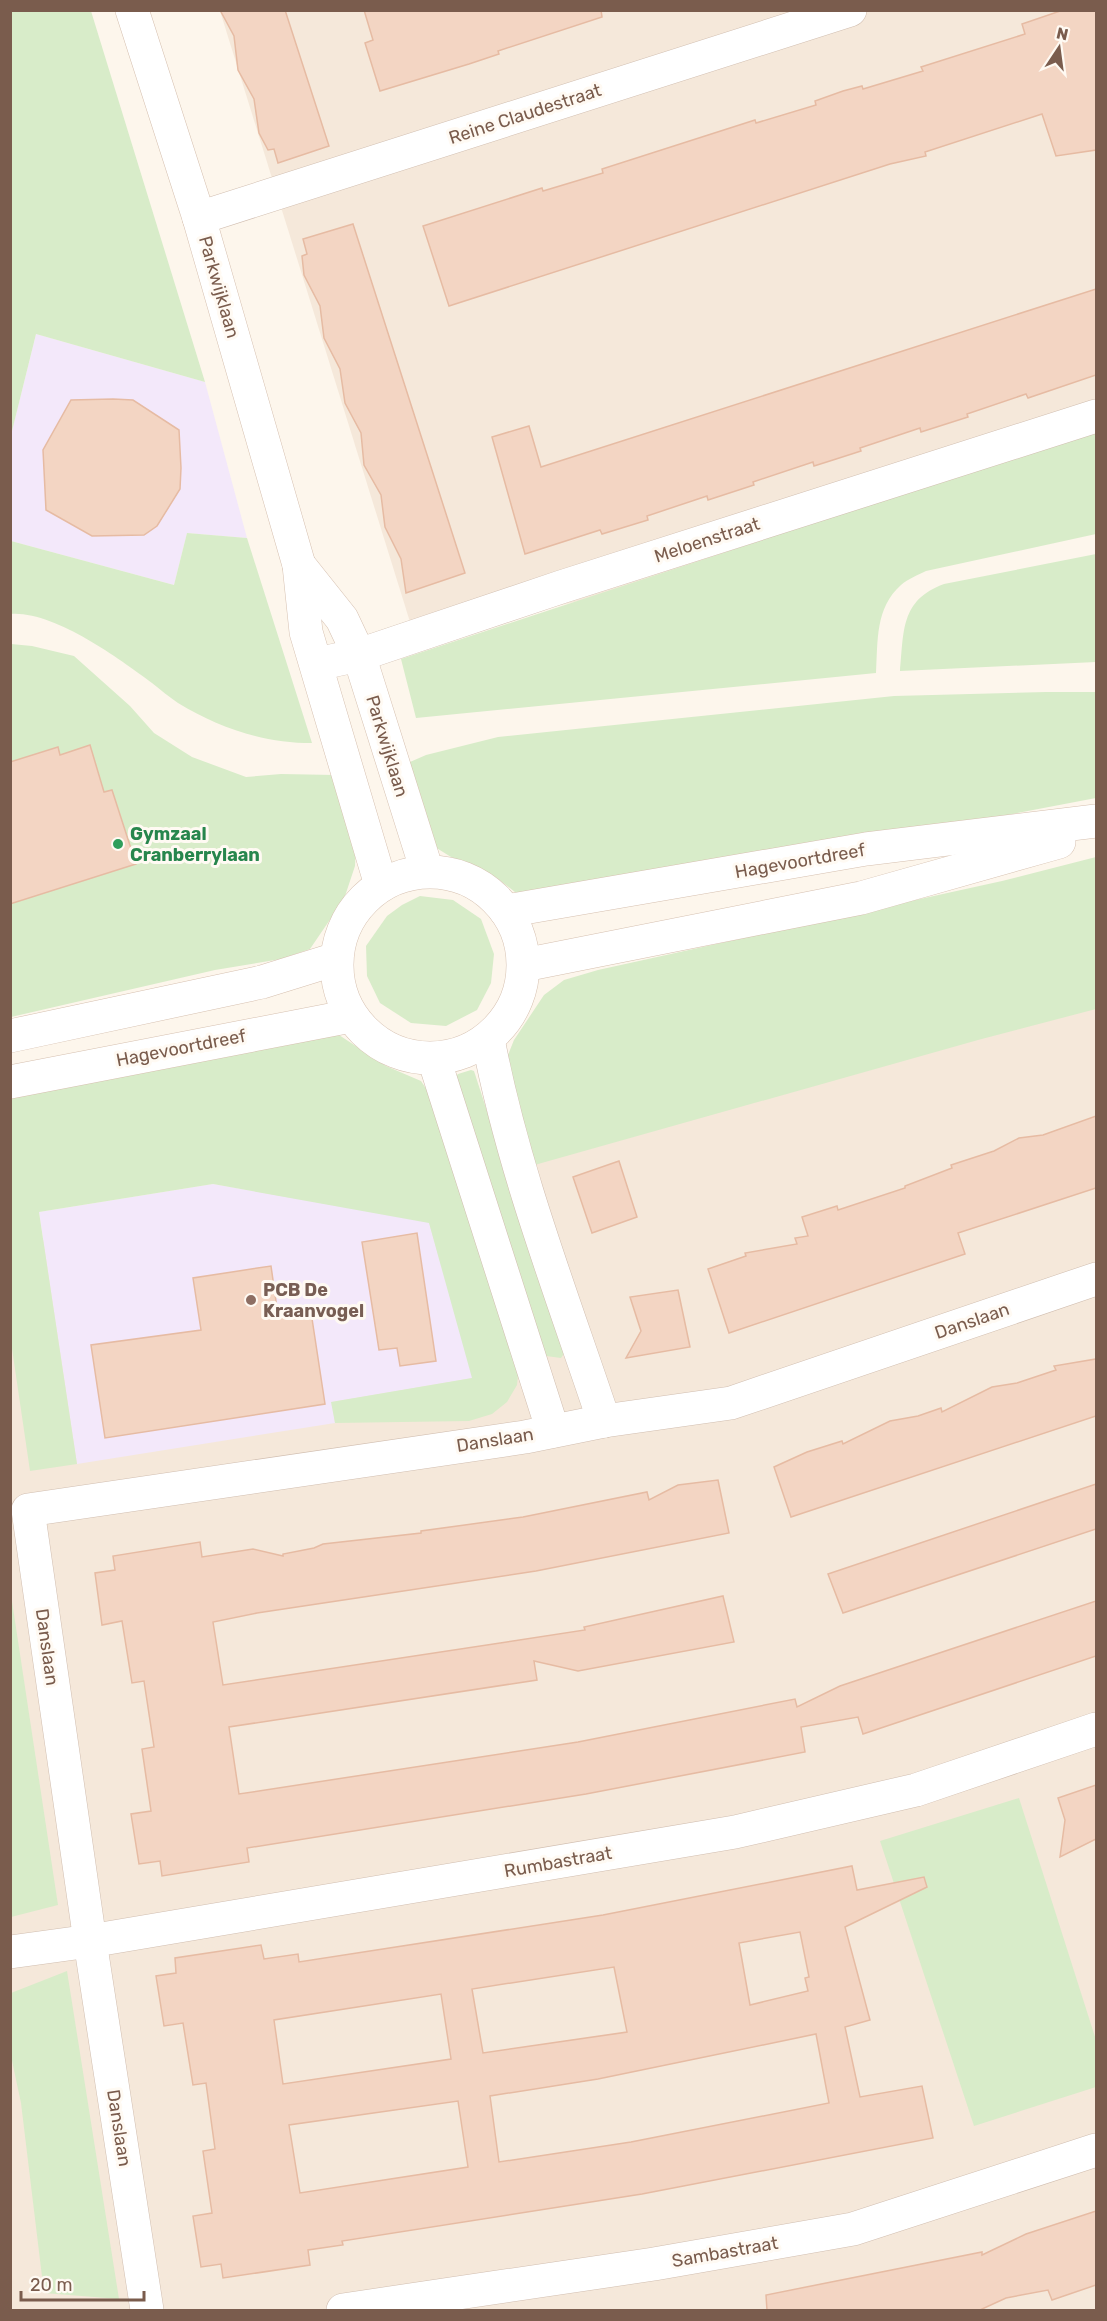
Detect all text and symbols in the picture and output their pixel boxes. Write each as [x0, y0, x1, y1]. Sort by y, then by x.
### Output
north arrow [1029, 18, 1089, 78]
text: N [1055, 23, 1070, 44]
street label: Reine Claudestraat [446, 79, 604, 149]
street label: Parkwijklaan [194, 233, 244, 341]
street label: Meloenstraat [651, 513, 763, 567]
street label: Parkwijklaan [361, 692, 413, 800]
place label: Gymzaal Cranberrylaan [130, 823, 260, 866]
marker: Gymzaal Cranberrylaan [111, 837, 125, 851]
street label: Hagevoortdreef [733, 839, 867, 883]
street label: Hagevoortdreef [114, 1025, 248, 1071]
place label: PCB De Kraanvogel [263, 1279, 364, 1322]
marker: PCB De Kraanvogel [244, 1293, 258, 1307]
street label: Danslaan [932, 1298, 1012, 1344]
street label: Danslaan [455, 1423, 535, 1457]
street label: Danslaan [31, 1607, 63, 1687]
street label: Rumbastraat [502, 1842, 614, 1882]
street label: Danslaan [102, 2088, 136, 2168]
street label: Sambastraat [670, 2232, 780, 2272]
scale bar [21, 2264, 144, 2302]
text: 20 m [30, 2274, 72, 2296]

